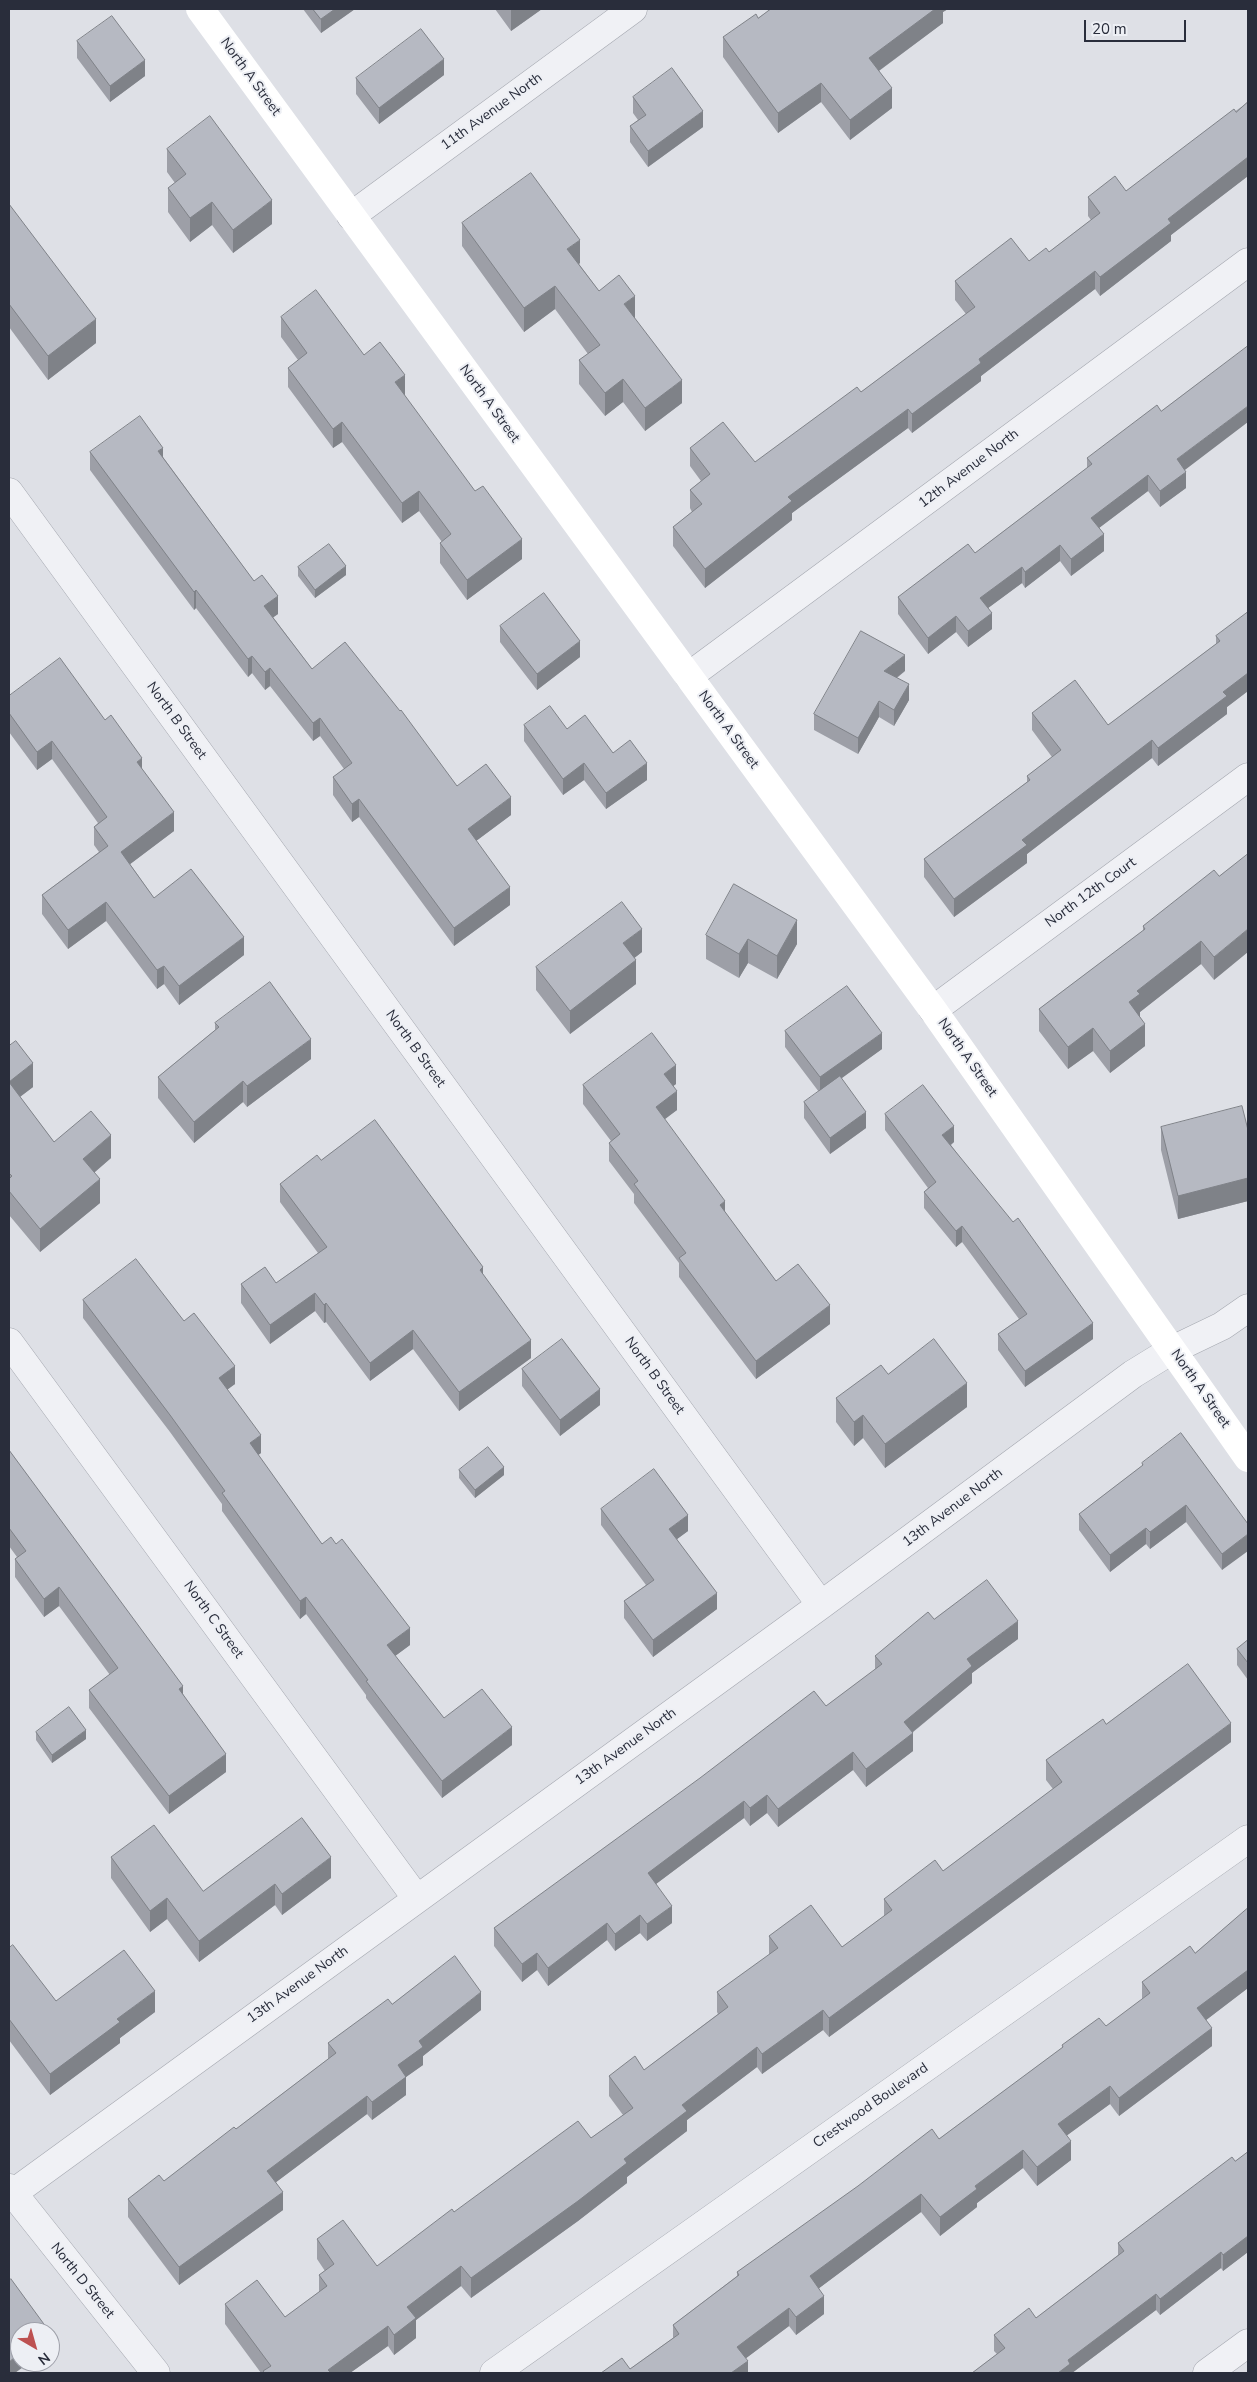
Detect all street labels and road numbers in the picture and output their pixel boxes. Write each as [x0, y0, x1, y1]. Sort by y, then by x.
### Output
street label: North A Street [216, 35, 284, 119]
street label: 11th Avenue North [438, 70, 546, 154]
street label: North A Street [455, 362, 523, 446]
street label: 12th Avenue North [916, 426, 1022, 512]
street label: North B Street [142, 679, 210, 763]
street label: North A Street [694, 688, 762, 772]
street label: North 12th Court [1042, 854, 1140, 932]
street label: North B Street [381, 1007, 449, 1091]
street label: North A Street [934, 1016, 1000, 1100]
street label: North B Street [620, 1334, 688, 1418]
street label: North A Street [1167, 1347, 1233, 1431]
street label: 13th Avenue North [900, 1465, 1006, 1551]
street label: North C Street [179, 1578, 247, 1662]
street label: 13th Avenue North [572, 1705, 680, 1789]
street label: 13th Avenue North [244, 1943, 352, 2027]
street label: Crestwood Boulevard [810, 2060, 932, 2152]
street label: North D Street [46, 2240, 118, 2322]

